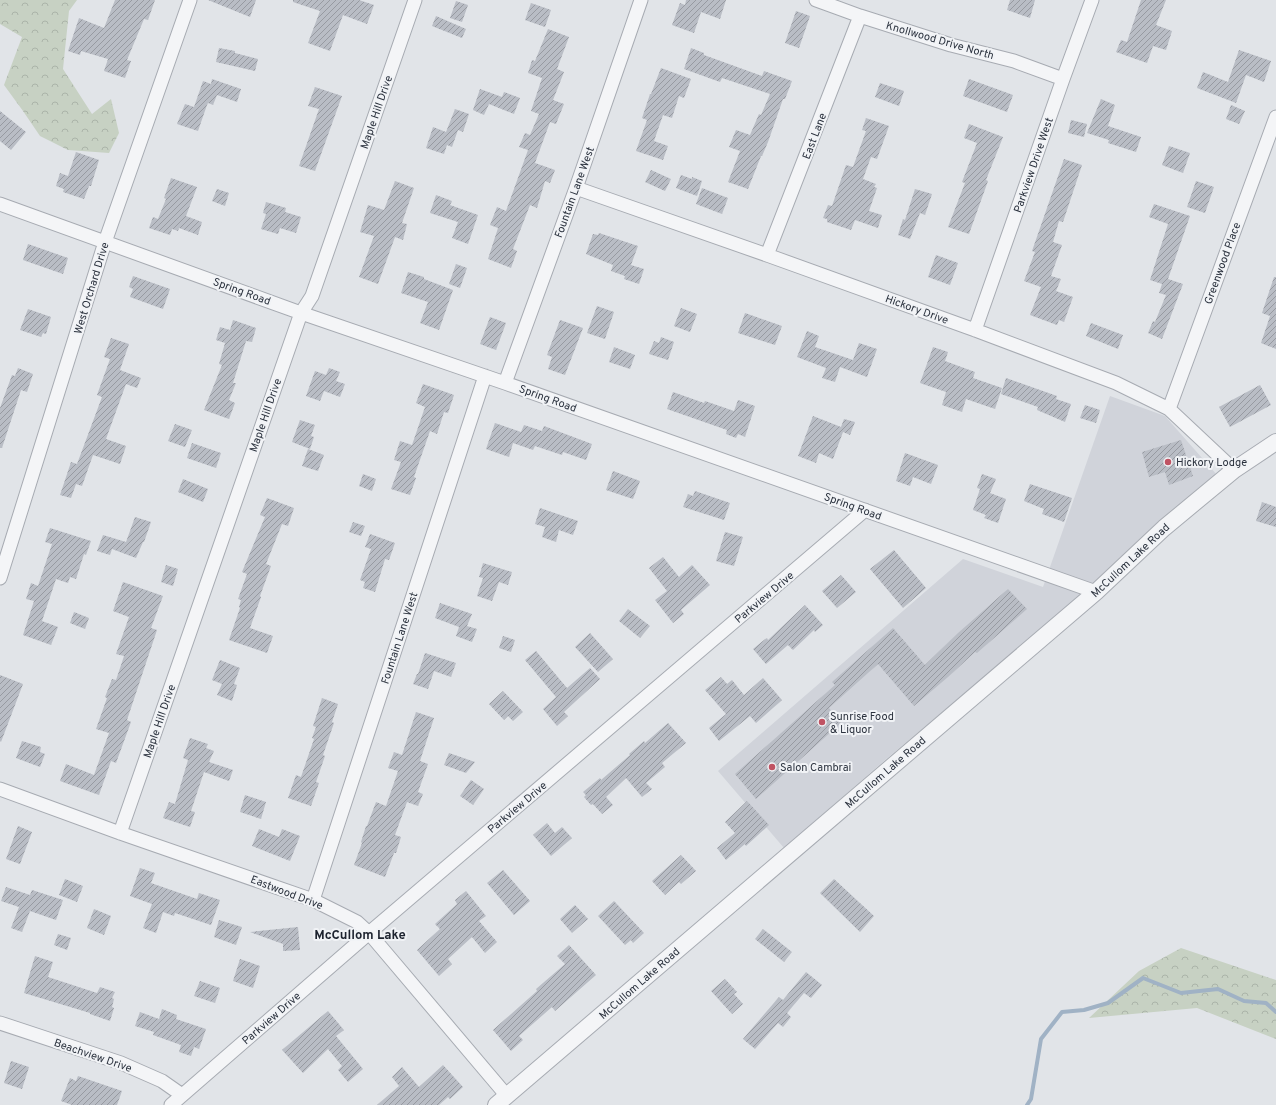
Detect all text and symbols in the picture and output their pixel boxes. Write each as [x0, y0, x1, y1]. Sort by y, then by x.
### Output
street label: Knollwood Drive North [884, 19, 995, 63]
street label: Maple Hill Drive [358, 74, 396, 151]
street label: East Lane [800, 111, 830, 161]
street label: Parkview Drive West [1011, 116, 1057, 215]
street label: Fountain Lane West [552, 145, 598, 240]
street label: Greenwood Place [1202, 220, 1244, 306]
street label: West Orchard Drive [71, 241, 113, 336]
street label: Spring Road [211, 275, 272, 309]
street label: Hickory Drive [883, 292, 950, 328]
street label: Maple Hill Drive [247, 377, 285, 454]
street label: Spring Road [517, 382, 578, 416]
place label: Hickory Lodge [1176, 456, 1247, 470]
marker: Hickory Lodge [1163, 457, 1173, 467]
street label: Spring Road [822, 490, 883, 524]
street label: McCullom Lake Road [1088, 521, 1173, 601]
street label: Parkview Drive [732, 569, 797, 627]
street label: Fountain Lane West [378, 591, 421, 686]
street label: Maple Hill Drive [141, 683, 179, 760]
place label: Sunrise Food & Liquor [830, 710, 894, 737]
marker: Sunrise Food & Liquor [817, 717, 827, 727]
street label: McCullom Lake Road [842, 734, 929, 812]
place label: Salon Cambrai [780, 761, 851, 775]
marker: Salon Cambrai [767, 762, 777, 772]
street label: Parkview Drive [485, 779, 550, 837]
street label: Eastwood Drive [248, 873, 325, 913]
district label: McCullom Lake [314, 928, 406, 944]
street label: McCullom Lake Road [596, 945, 683, 1023]
street label: Parkview Drive [239, 989, 304, 1048]
street label: Beachview Drive [52, 1036, 134, 1076]

